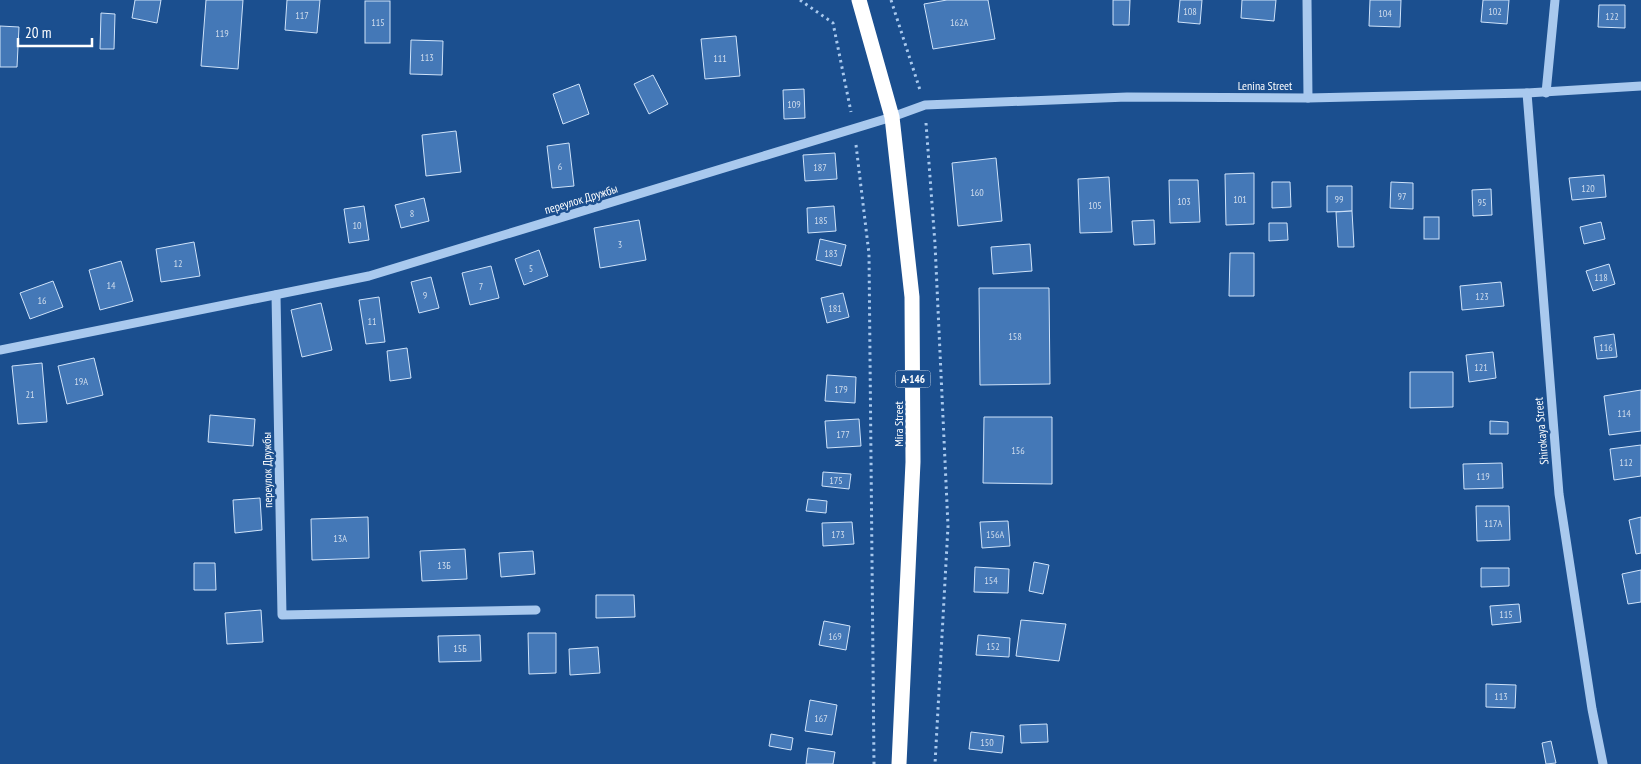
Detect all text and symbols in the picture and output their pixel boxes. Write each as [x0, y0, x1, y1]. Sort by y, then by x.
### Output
house number: 108 [1183, 5, 1197, 18]
house number: 102 [1488, 5, 1502, 18]
house number: 104 [1378, 7, 1392, 20]
house number: 117 [295, 9, 309, 22]
house number: 122 [1605, 10, 1619, 23]
scale bar [18, 15, 91, 47]
house number: 115 [371, 16, 385, 29]
house number: 162А [950, 16, 968, 29]
text: 20 m [25, 23, 51, 42]
house number: 119 [215, 27, 229, 40]
house number: 113 [420, 51, 434, 64]
house number: 111 [713, 52, 727, 65]
street label: Lenina Street [1238, 78, 1293, 93]
house number: 109 [787, 98, 801, 111]
house number: 6 [558, 160, 563, 173]
house number: 187 [813, 161, 827, 174]
street label: переулок Дружбы [543, 181, 619, 217]
house number: 120 [1581, 182, 1595, 195]
house number: 160 [970, 186, 984, 199]
house number: 97 [1398, 190, 1407, 203]
house number: 101 [1233, 193, 1247, 206]
house number: 99 [1335, 193, 1344, 206]
house number: 103 [1177, 195, 1191, 208]
house number: 95 [1478, 196, 1487, 209]
house number: 105 [1088, 199, 1102, 212]
house number: 8 [410, 207, 414, 220]
house number: 185 [814, 214, 828, 227]
house number: 10 [353, 219, 362, 232]
house number: 3 [618, 238, 622, 251]
house number: 183 [824, 247, 838, 260]
house number: 12 [174, 257, 183, 270]
house number: 5 [529, 262, 533, 275]
house number: 118 [1594, 271, 1608, 284]
house number: 14 [107, 279, 116, 292]
house number: 7 [479, 280, 483, 293]
house number: 9 [423, 289, 427, 302]
house number: 123 [1475, 290, 1489, 303]
house number: 16 [38, 294, 47, 307]
house number: 181 [828, 302, 842, 315]
house number: 11 [368, 315, 377, 328]
house number: 158 [1008, 330, 1022, 343]
house number: 116 [1599, 341, 1613, 354]
house number: 121 [1474, 361, 1488, 374]
road number: А-146 [896, 370, 930, 388]
house number: 19А [74, 375, 88, 388]
house number: 179 [834, 383, 848, 396]
house number: 21 [26, 388, 35, 401]
street label: Shirokaya Street [1531, 396, 1551, 465]
street label: Mira Street [891, 400, 906, 447]
house number: 114 [1617, 407, 1631, 420]
house number: 177 [836, 428, 850, 441]
street label: переулок Дружбы [259, 432, 275, 508]
house number: 156 [1011, 444, 1025, 457]
house number: 112 [1619, 456, 1633, 469]
house number: 119 [1476, 470, 1490, 483]
house number: 175 [829, 474, 843, 487]
house number: 117А [1484, 517, 1502, 530]
house number: 173 [831, 528, 845, 541]
house number: 156А [986, 528, 1004, 541]
house number: 13А [333, 532, 347, 545]
house number: 13Б [437, 559, 451, 572]
house number: 154 [984, 574, 998, 587]
house number: 115 [1499, 608, 1513, 621]
house number: 169 [828, 630, 842, 643]
house number: 152 [986, 640, 1000, 653]
house number: 15Б [453, 642, 467, 655]
house number: 113 [1494, 690, 1508, 703]
house number: 167 [814, 712, 828, 725]
house number: 150 [980, 736, 994, 749]

